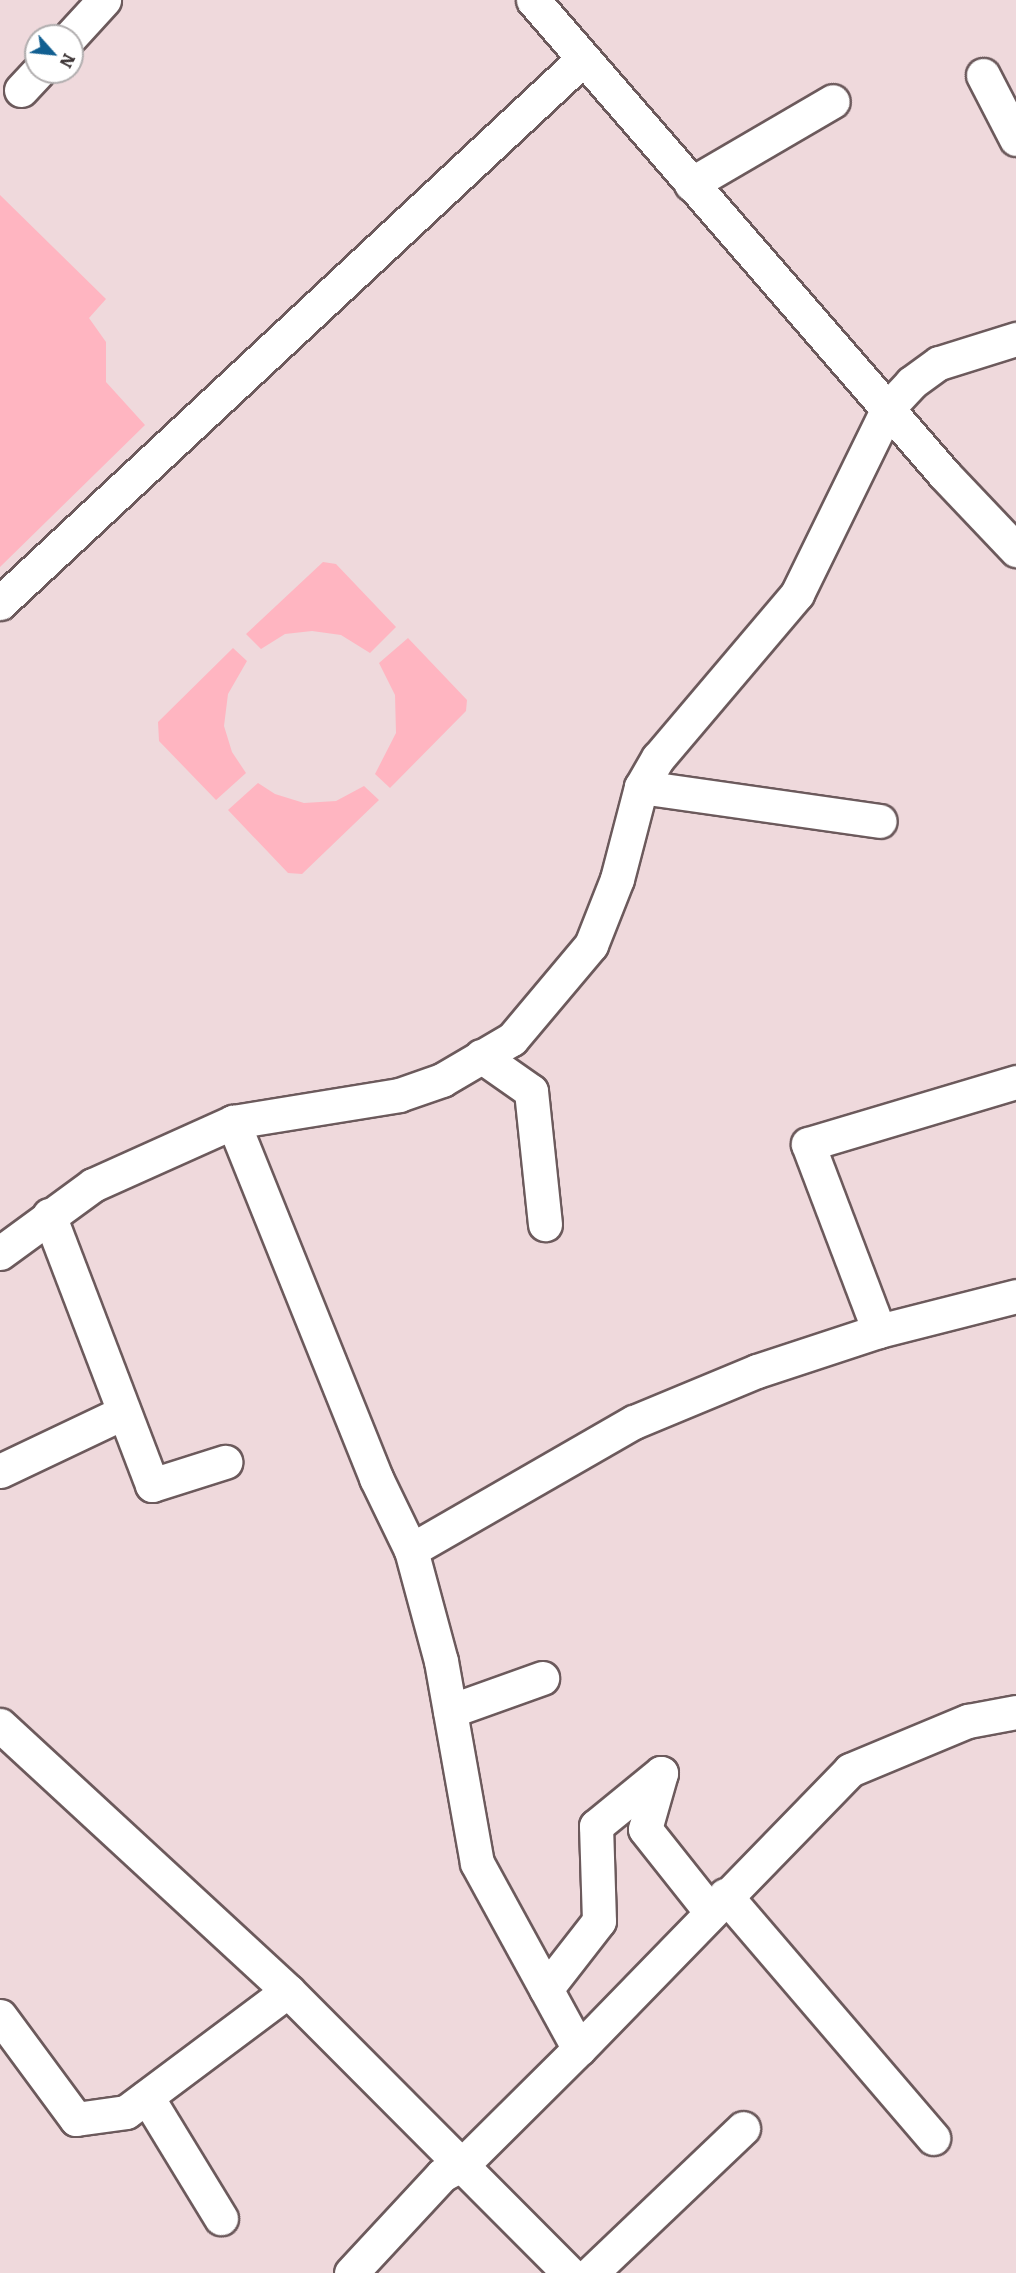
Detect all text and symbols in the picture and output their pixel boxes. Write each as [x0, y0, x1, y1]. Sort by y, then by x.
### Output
north arrow [24, 24, 84, 84]
text: N [55, 50, 82, 73]

